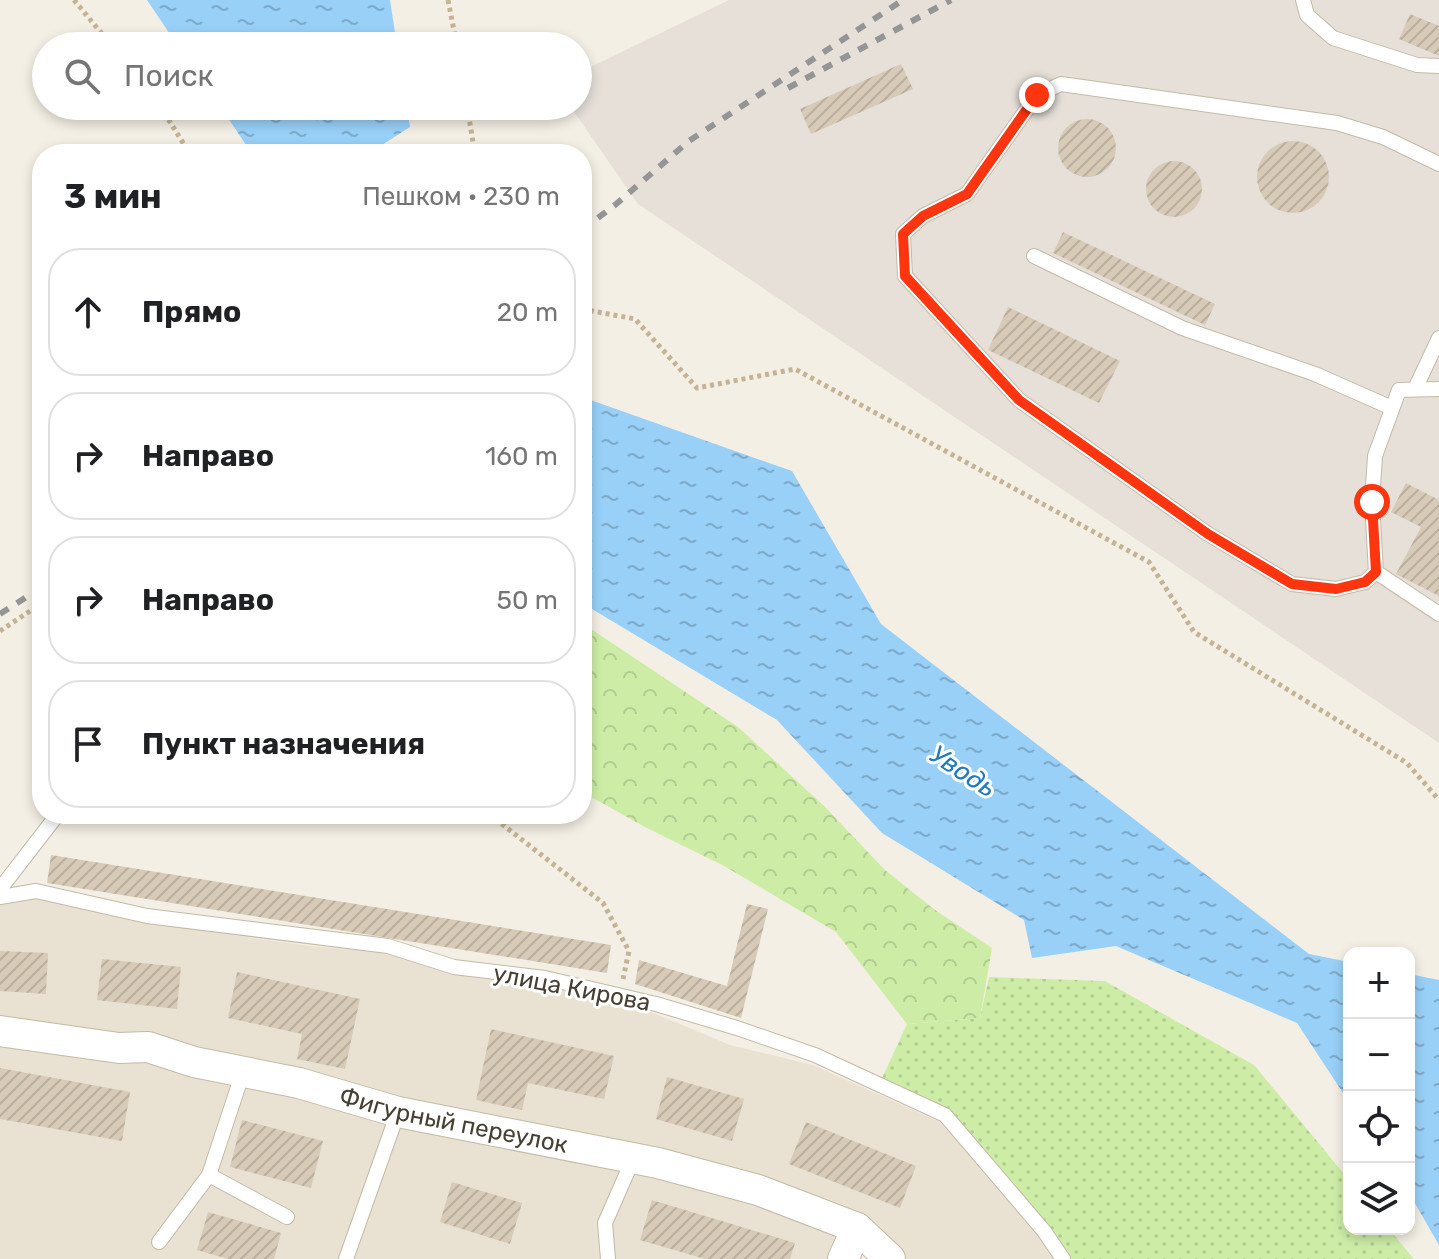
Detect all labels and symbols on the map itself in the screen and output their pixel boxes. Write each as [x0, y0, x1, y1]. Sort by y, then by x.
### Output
route end [1019, 77, 1055, 113]
route start [1354, 484, 1390, 520]
water label: Уводь [924, 739, 1001, 804]
street label: улица Кирова [491, 959, 653, 1017]
street label: Фигурный переулок [336, 1082, 570, 1159]

